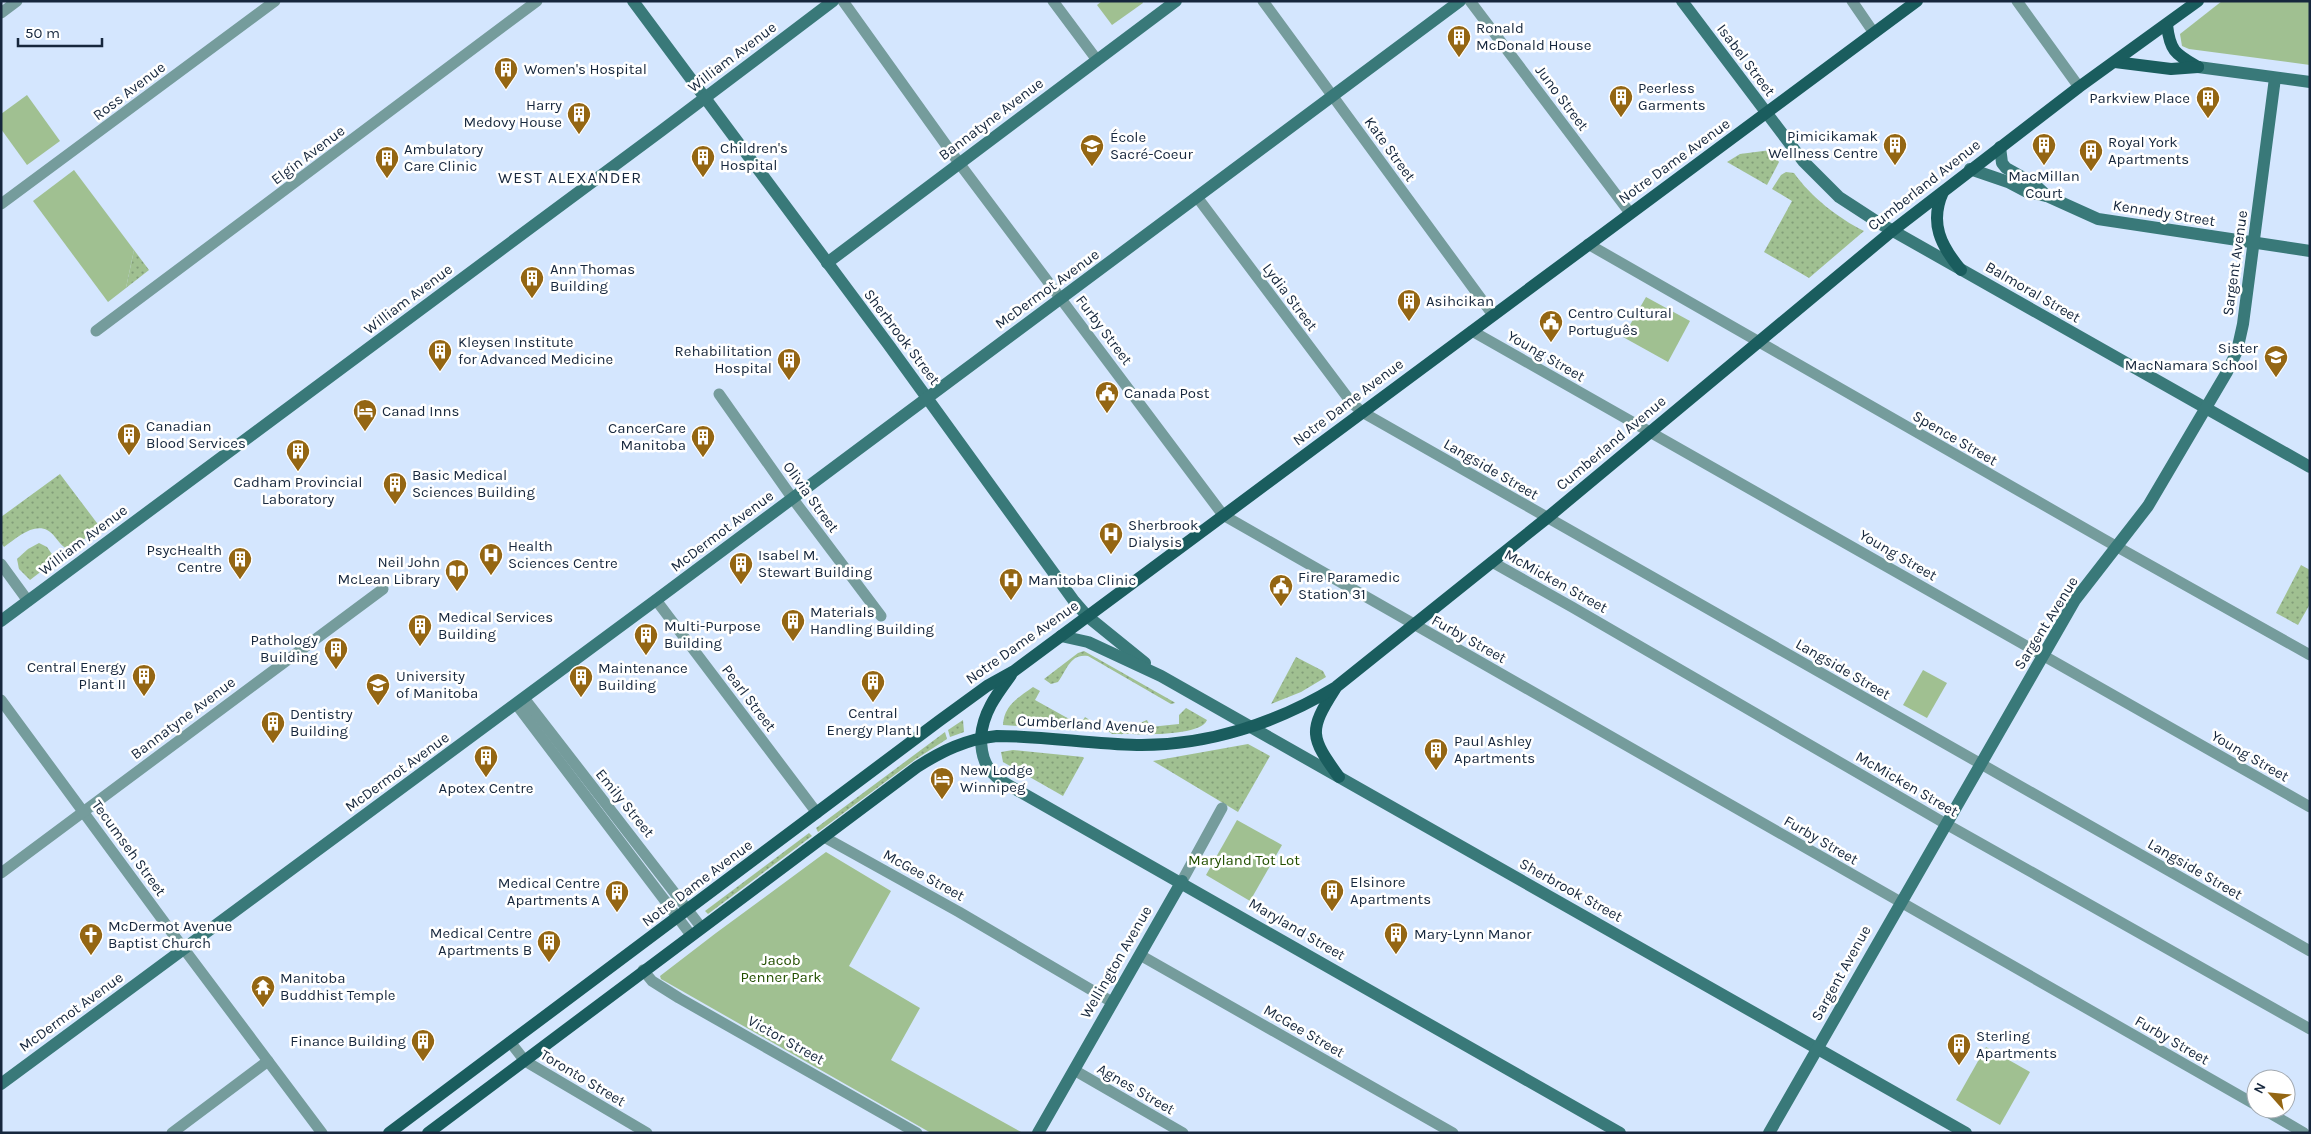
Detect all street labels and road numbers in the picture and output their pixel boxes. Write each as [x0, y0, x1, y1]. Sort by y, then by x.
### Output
street label: William Avenue [684, 18, 780, 96]
street label: Isabel Street [1713, 20, 1779, 100]
street label: Ross Avenue [89, 58, 169, 124]
street label: Juno Street [1532, 62, 1593, 134]
street label: Bannatyne Avenue [935, 74, 1047, 164]
street label: Kate Street [1361, 113, 1420, 185]
street label: Notre Dame Avenue [1615, 114, 1733, 208]
street label: Elgin Avenue [268, 121, 348, 189]
street label: Cumberland Avenue [1864, 136, 1984, 234]
street label: Kennedy Street [2112, 196, 2217, 230]
street label: Sargent Avenue [2219, 209, 2251, 317]
street label: McDermot Avenue [991, 245, 1103, 333]
street label: Balmoral Street [1982, 258, 2084, 327]
street label: William Avenue [360, 260, 456, 338]
street label: Lydia Street [1259, 260, 1321, 335]
street label: Sherbrook Street [860, 286, 944, 389]
street label: Furby Street [1072, 292, 1136, 369]
street label: Young Street [1504, 327, 1588, 386]
street label: Notre Dame Avenue [1289, 355, 1407, 449]
street label: Cumberland Avenue [1552, 392, 1670, 494]
street label: Spence Street [1909, 407, 2001, 470]
street label: Langside Street [1440, 435, 1542, 504]
street label: Olivia Street [779, 458, 843, 536]
street label: McDermot Avenue [667, 486, 777, 576]
street label: William Avenue [35, 501, 131, 579]
street label: Young Street [1856, 526, 1940, 585]
street label: McMicken Street [1501, 545, 1611, 617]
street label: Sargent Avenue [2010, 573, 2082, 673]
street label: Notre Dame Avenue [962, 596, 1082, 688]
street label: Furby Street [1429, 611, 1510, 667]
street label: Langside Street [1792, 635, 1894, 704]
street label: Pearl Street [718, 661, 780, 735]
street label: Bannatyne Avenue [127, 673, 239, 763]
street label: Cumberland Avenue [1017, 711, 1155, 737]
street label: Young Street [2208, 727, 2292, 786]
street label: McDermot Avenue [341, 728, 453, 816]
street label: McMicken Street [1853, 747, 1962, 821]
street label: Emily Street [592, 765, 658, 841]
street label: Tecumseh Street [88, 796, 170, 900]
street label: Furby Street [1781, 812, 1862, 869]
street label: Langside Street [2144, 835, 2246, 904]
street label: Notre Dame Avenue [638, 836, 756, 930]
street label: McGee Street [880, 845, 968, 905]
street label: Sherbrook Street [1516, 854, 1626, 926]
street label: Maryland Street [1246, 894, 1349, 964]
street label: Wellington Avenue [1076, 903, 1156, 1021]
street label: Sargent Avenue [1807, 922, 1875, 1024]
street label: McDermot Avenue [15, 968, 127, 1056]
street label: McGee Street [1260, 1001, 1348, 1062]
street label: Victor Street [745, 1012, 828, 1069]
street label: Furby Street [2132, 1012, 2213, 1069]
street label: Toronto Street [537, 1046, 629, 1111]
street label: Agnes Street [1094, 1060, 1178, 1119]

